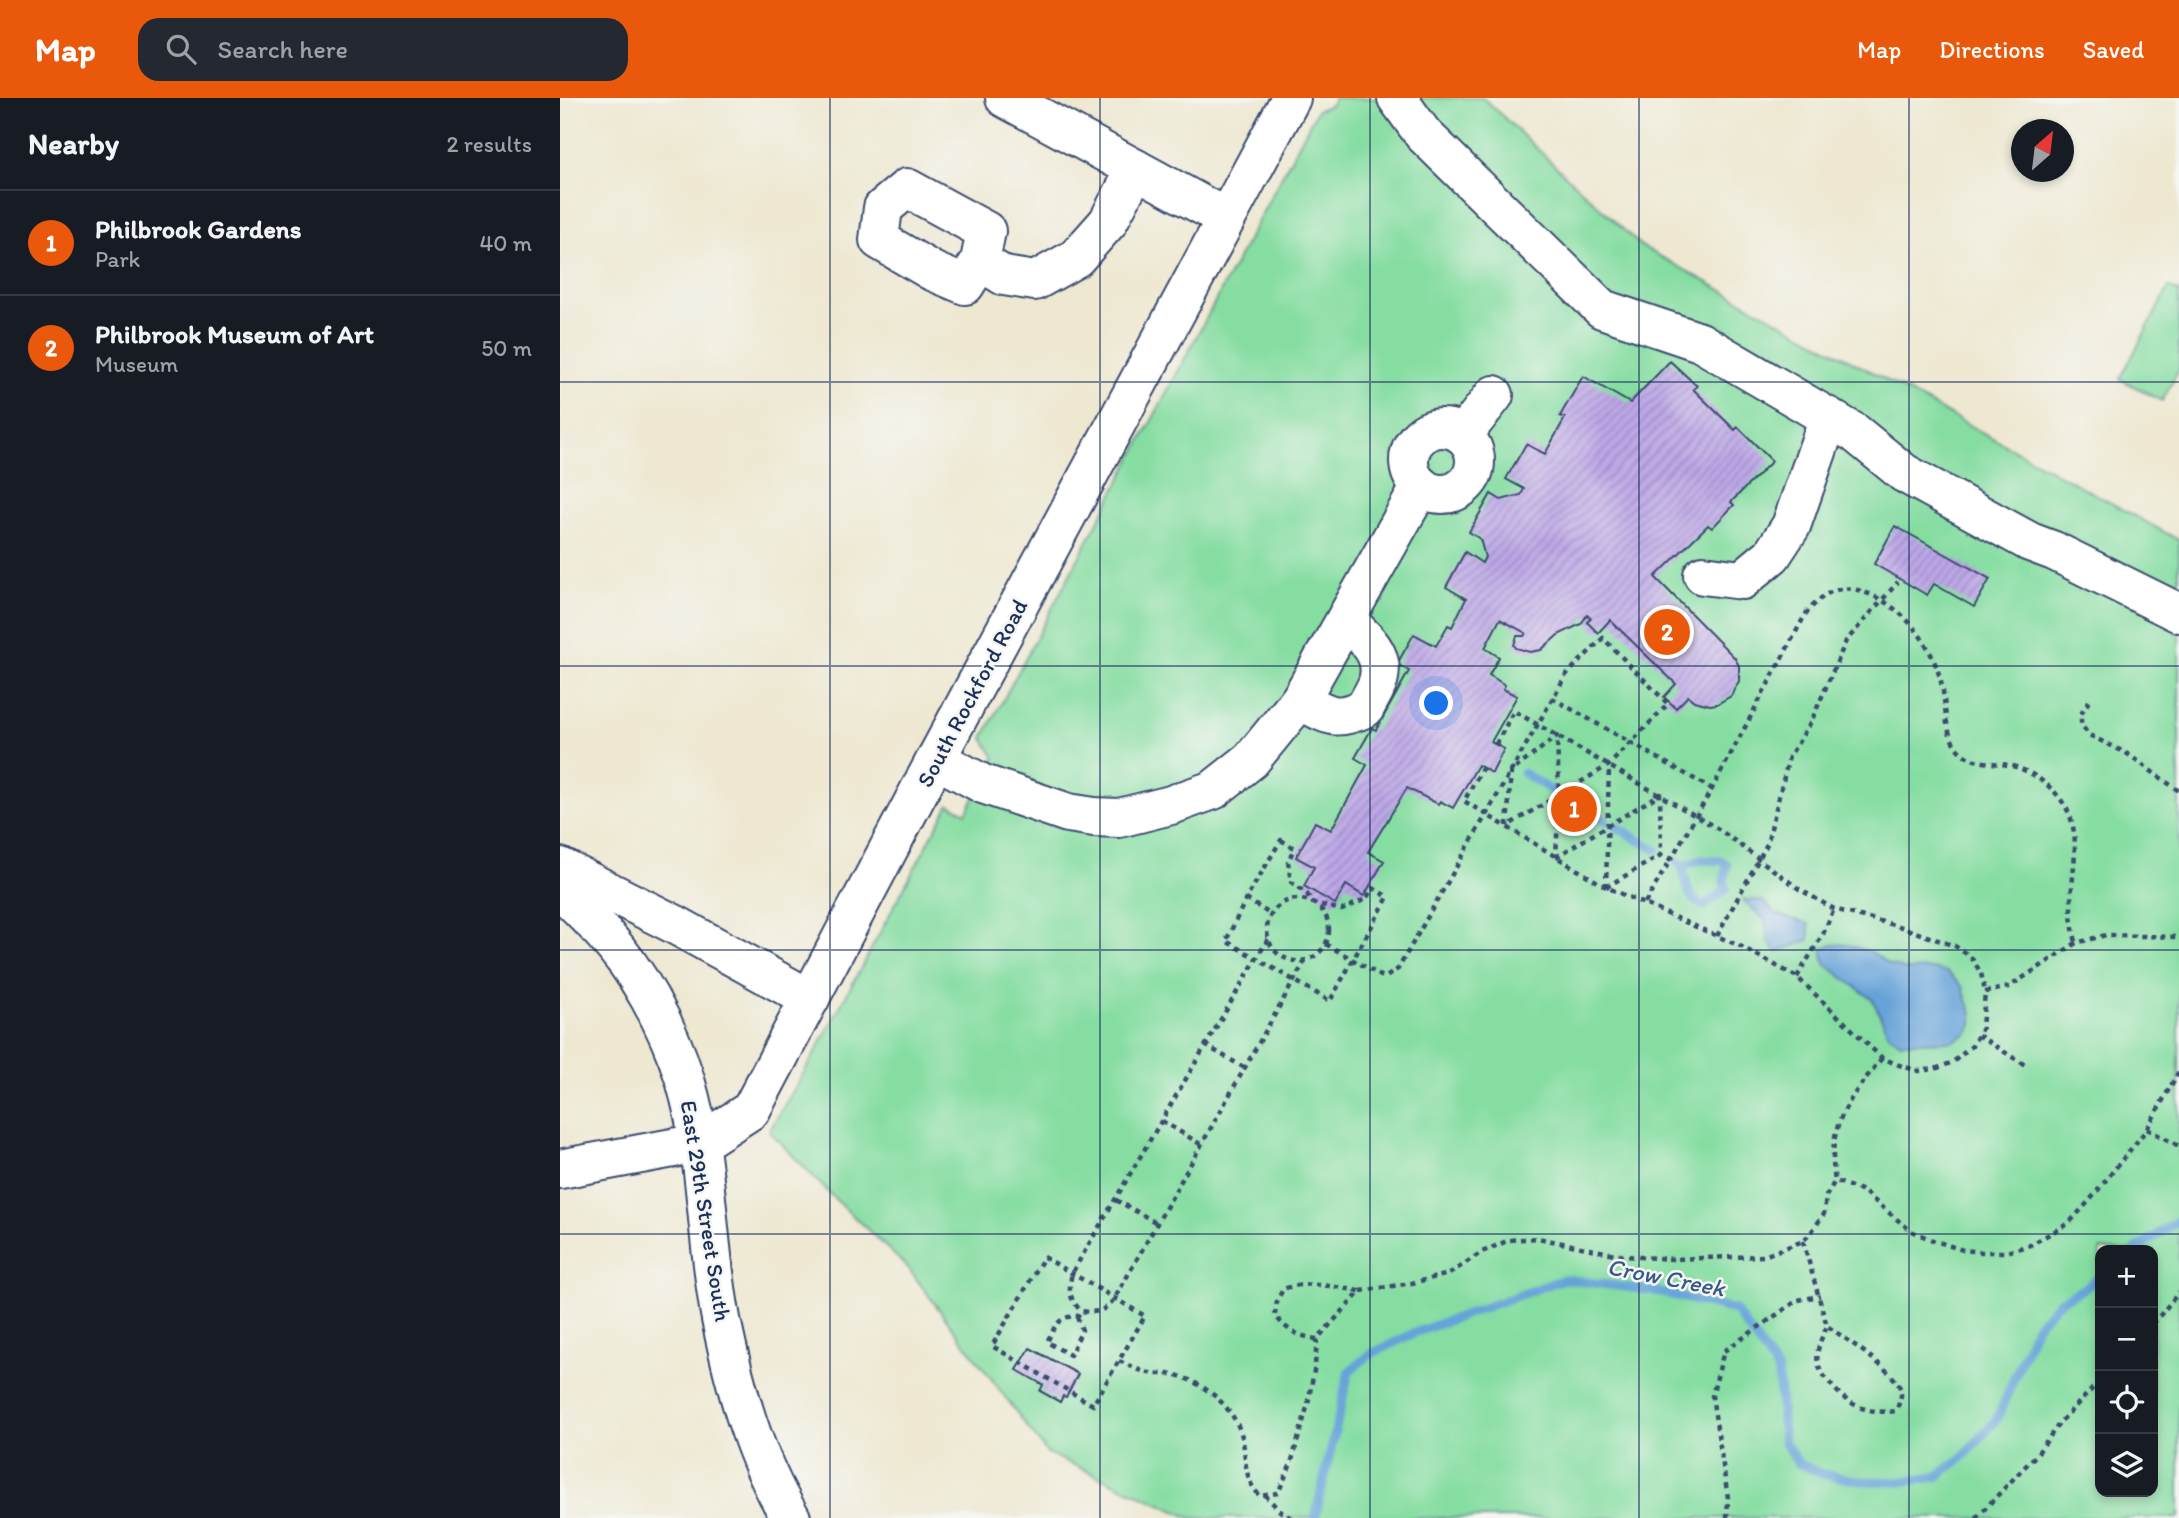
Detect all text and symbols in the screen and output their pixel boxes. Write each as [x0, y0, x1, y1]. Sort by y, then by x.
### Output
search box [138, 18, 628, 81]
text: Map [35, 30, 96, 69]
icon: search [162, 30, 200, 68]
text: Search here [218, 33, 348, 65]
text: Map [1857, 35, 1901, 64]
text: Directions [1939, 35, 2045, 64]
text: Saved [2083, 35, 2144, 64]
north arrow [2011, 119, 2074, 182]
text: Nearby [28, 125, 119, 162]
text: 2 results [446, 130, 532, 158]
text: Philbrook Gardens [95, 213, 301, 245]
text: 1 [46, 229, 56, 257]
text: 40 m [479, 229, 532, 257]
text: Park [95, 245, 140, 273]
text: Philbrook Museum of Art [95, 318, 374, 350]
text: 2 [45, 334, 57, 362]
text: 50 m [481, 334, 532, 362]
text: Museum [95, 350, 178, 378]
street label: South Rockford Road [911, 594, 1033, 792]
pin: 2 [1644, 606, 1690, 658]
your location [1419, 686, 1453, 720]
pin: 1 [1551, 783, 1597, 835]
street label: East 29th Street South [675, 1098, 737, 1324]
map controls [2095, 1245, 2158, 1497]
button: + [2095, 1245, 2158, 1308]
water label: Crow Creek [1605, 1251, 1729, 1303]
button: − [2095, 1308, 2158, 1371]
button: locate [2095, 1371, 2158, 1434]
button: layers [2095, 1434, 2158, 1497]

